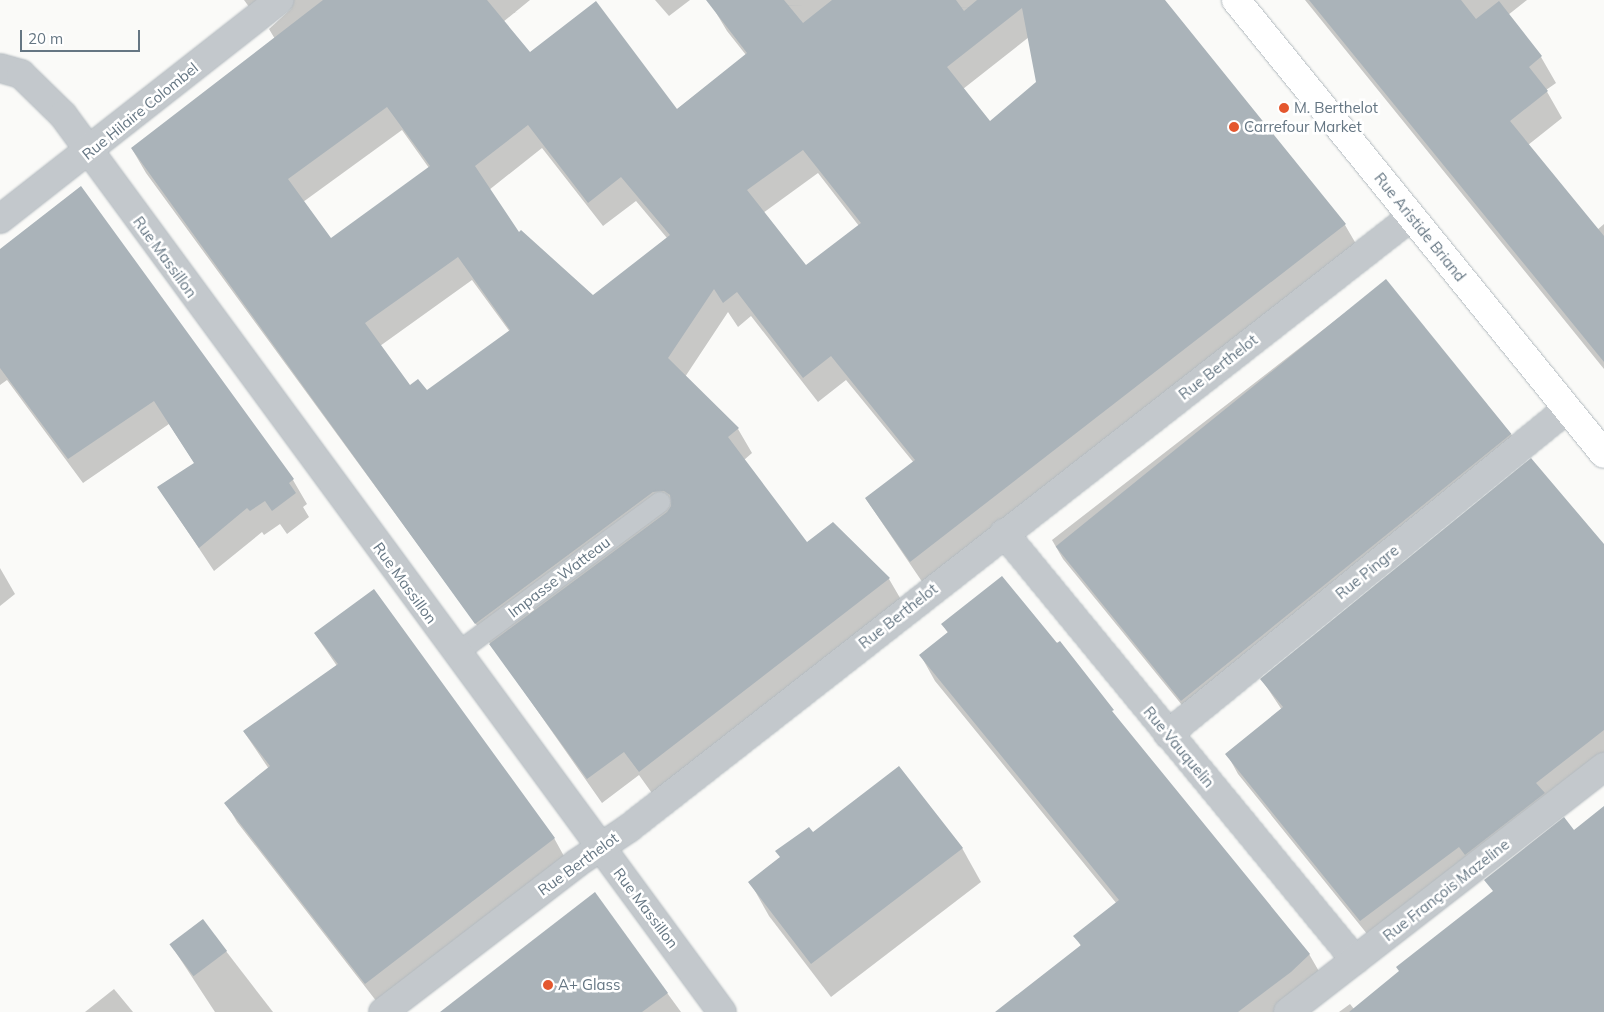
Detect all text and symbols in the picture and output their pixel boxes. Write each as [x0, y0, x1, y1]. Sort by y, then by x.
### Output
scale bar [22, 20, 142, 52]
text: 20 m [28, 29, 63, 48]
street label: Rue Hilaire Colombel [78, 59, 202, 163]
place label: M. Berthelot [1294, 99, 1378, 117]
marker: M. Berthelot [1278, 102, 1290, 114]
place label: Carrefour Market [1244, 118, 1362, 136]
marker: Carrefour Market [1228, 121, 1240, 133]
street label: Rue Aristide Briand [1371, 169, 1469, 285]
street label: Rue Massillon [130, 213, 200, 301]
street label: Rue Berthelot [1175, 331, 1261, 403]
street label: Impasse Watteau [505, 533, 613, 621]
street label: Rue Massillon [370, 539, 440, 627]
street label: Rue Pingre [1332, 541, 1402, 603]
street label: Rue Berthelot [855, 580, 941, 652]
street label: Rue Vauquelin [1140, 703, 1218, 791]
street label: Rue Berthelot [534, 829, 622, 899]
street label: Rue François Mazeline [1379, 835, 1513, 945]
street label: Rue Massillon [610, 864, 682, 952]
place label: A+ Glass [558, 976, 620, 994]
marker: A+ Glass [542, 979, 554, 991]

